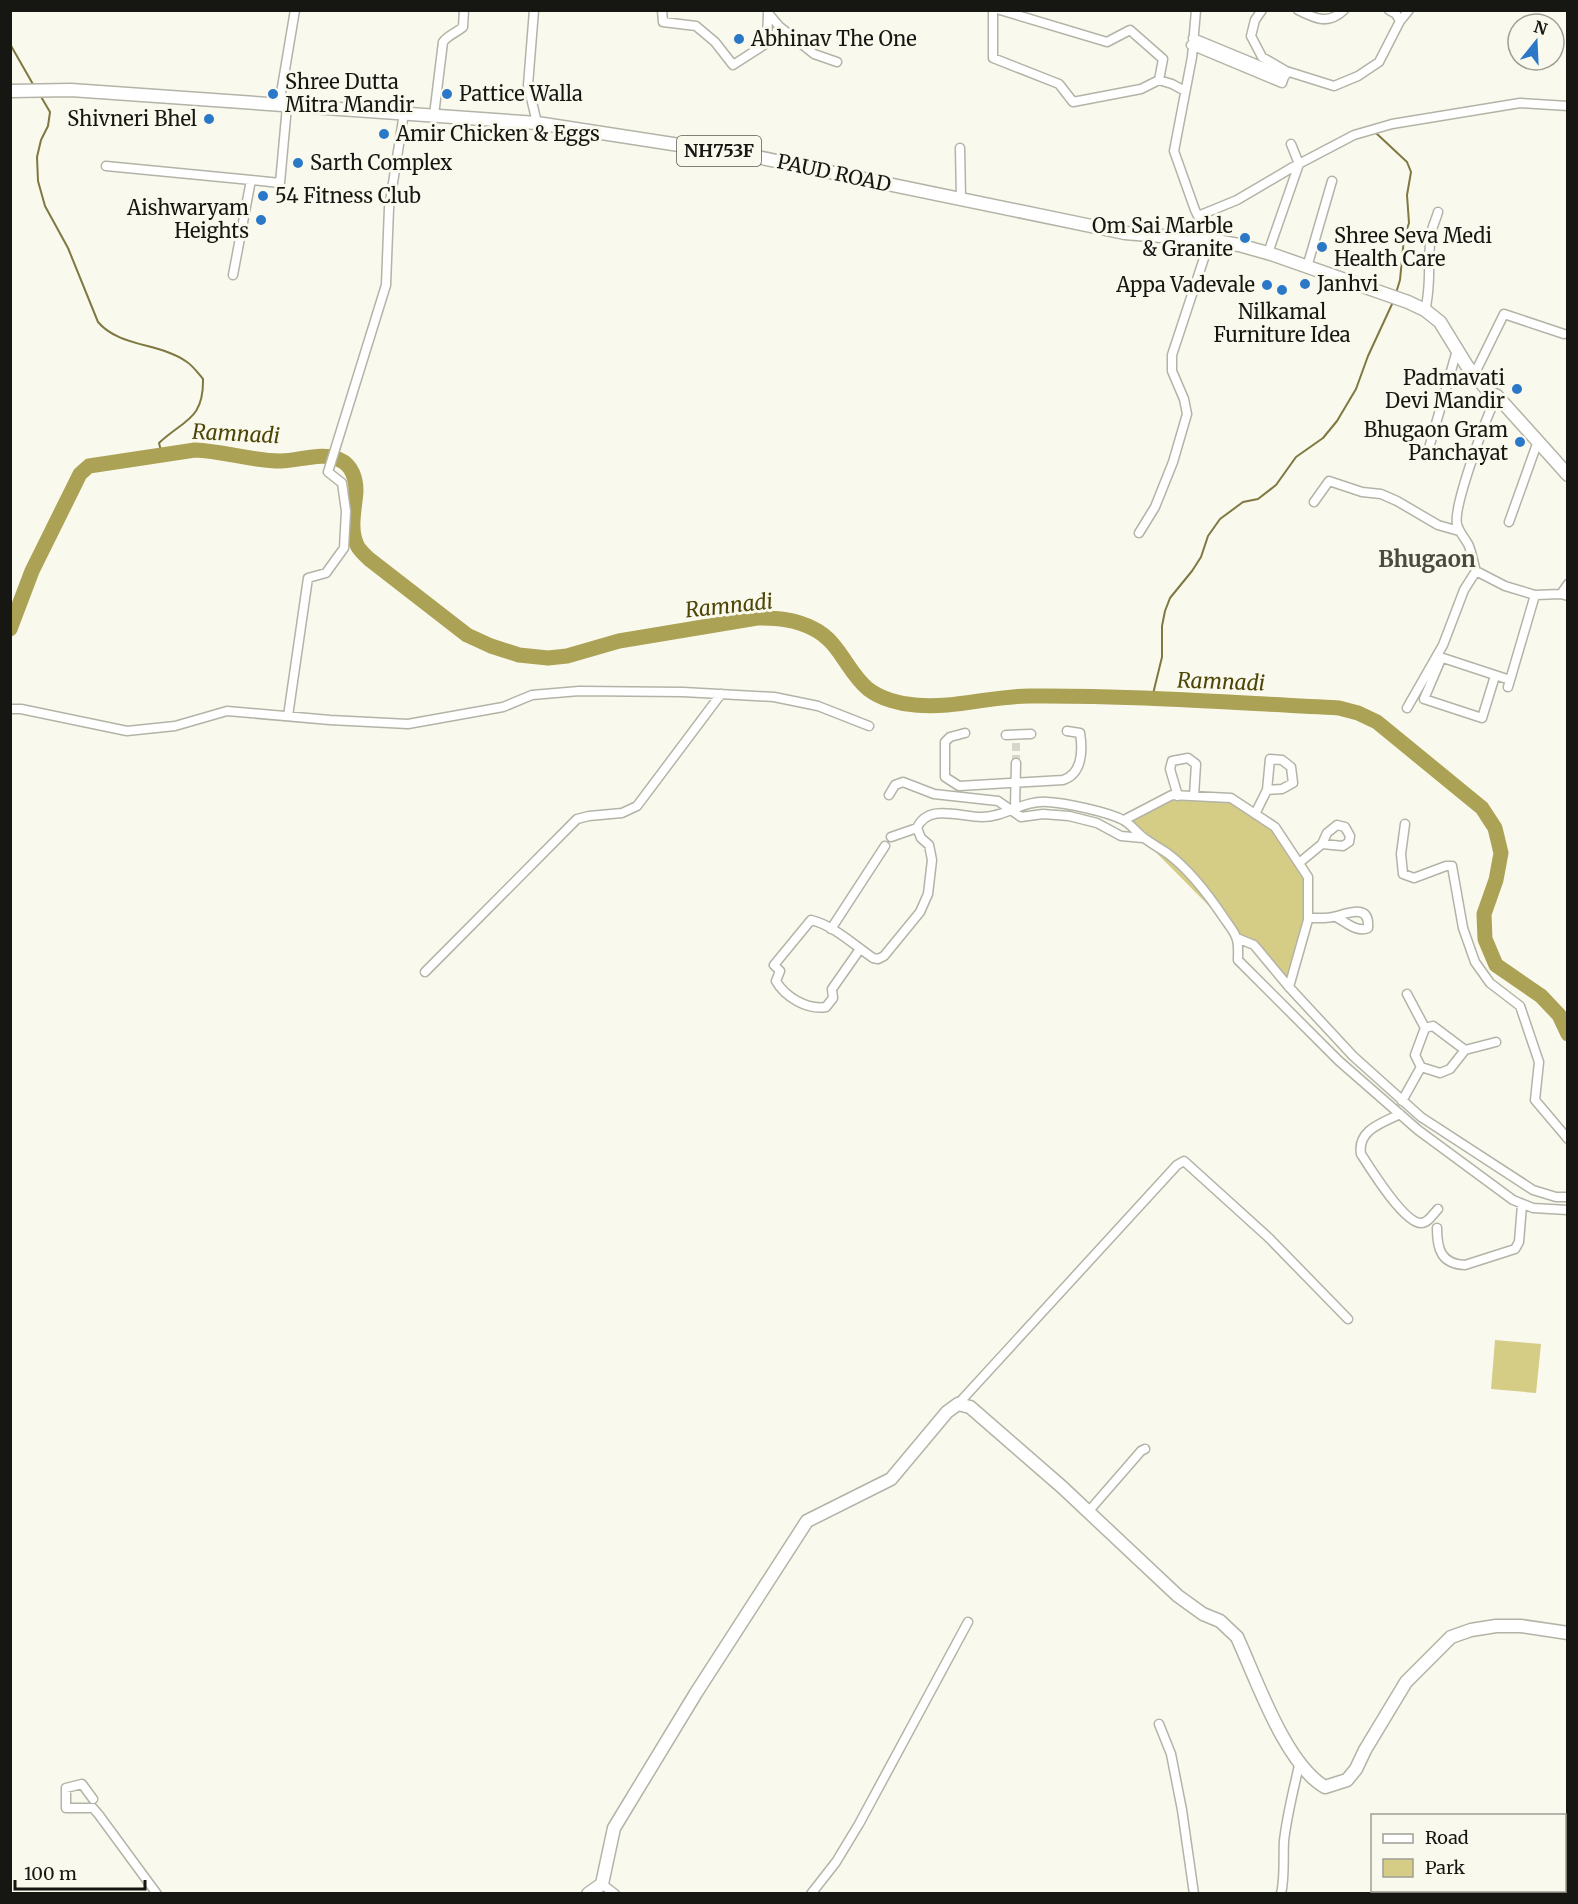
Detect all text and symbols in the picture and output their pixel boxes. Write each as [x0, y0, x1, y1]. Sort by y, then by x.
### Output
north arrow [1506, 12, 1566, 72]
text: N [1532, 16, 1550, 39]
place label: Abhinav The One [750, 26, 917, 51]
marker: Abhinav The One [732, 32, 746, 46]
place label: Shree Dutta Mitra Mandir [285, 69, 415, 117]
place label: Pattice Walla [459, 81, 583, 106]
marker: Shree Dutta Mitra Mandir [266, 87, 280, 101]
marker: Pattice Walla [440, 87, 454, 101]
place label: Shivneri Bhel [67, 106, 197, 131]
marker: Shivneri Bhel [202, 112, 216, 126]
place label: Amir Chicken & Eggs [395, 121, 600, 146]
marker: Amir Chicken & Eggs [377, 127, 391, 141]
road number: NH753F [677, 136, 761, 166]
street label: PAUD ROAD [775, 148, 893, 197]
place label: Sarth Complex [310, 150, 452, 175]
marker: Sarth Complex [291, 156, 305, 170]
place label: 54 Fitness Club [275, 183, 421, 208]
marker: 54 Fitness Club [256, 189, 270, 203]
place label: Aishwaryam Heights [126, 195, 249, 243]
marker: Aishwaryam Heights [254, 213, 268, 227]
place label: Om Sai Marble & Granite [1092, 213, 1233, 261]
place label: Shree Seva Medi Health Care [1334, 223, 1492, 271]
marker: Om Sai Marble & Granite [1238, 231, 1252, 245]
marker: Shree Seva Medi Health Care [1315, 240, 1329, 254]
place label: Janhvi [1316, 271, 1378, 296]
place label: Appa Vadevale [1115, 272, 1255, 297]
marker: Janhvi [1298, 277, 1312, 291]
marker: Appa Vadevale [1260, 278, 1274, 292]
marker: Nilkamal Furniture Idea [1275, 283, 1289, 297]
place label: Nilkamal Furniture Idea [1213, 299, 1351, 347]
place label: Padmavati Devi Mandir [1385, 365, 1505, 413]
marker: Padmavati Devi Mandir [1510, 382, 1524, 396]
place label: Bhugaon Gram Panchayat [1364, 417, 1508, 465]
water label: Ramnadi [191, 418, 281, 449]
marker: Bhugaon Gram Panchayat [1513, 435, 1527, 449]
district label: Bhugaon [1378, 545, 1476, 573]
water label: Ramnadi [684, 587, 774, 624]
water label: Ramnadi [1177, 666, 1265, 697]
legend [1371, 1814, 1566, 1892]
text: Road [1425, 1826, 1469, 1849]
scale bar [15, 1853, 146, 1891]
text: Park [1425, 1856, 1466, 1879]
text: 100 m [24, 1862, 77, 1885]

